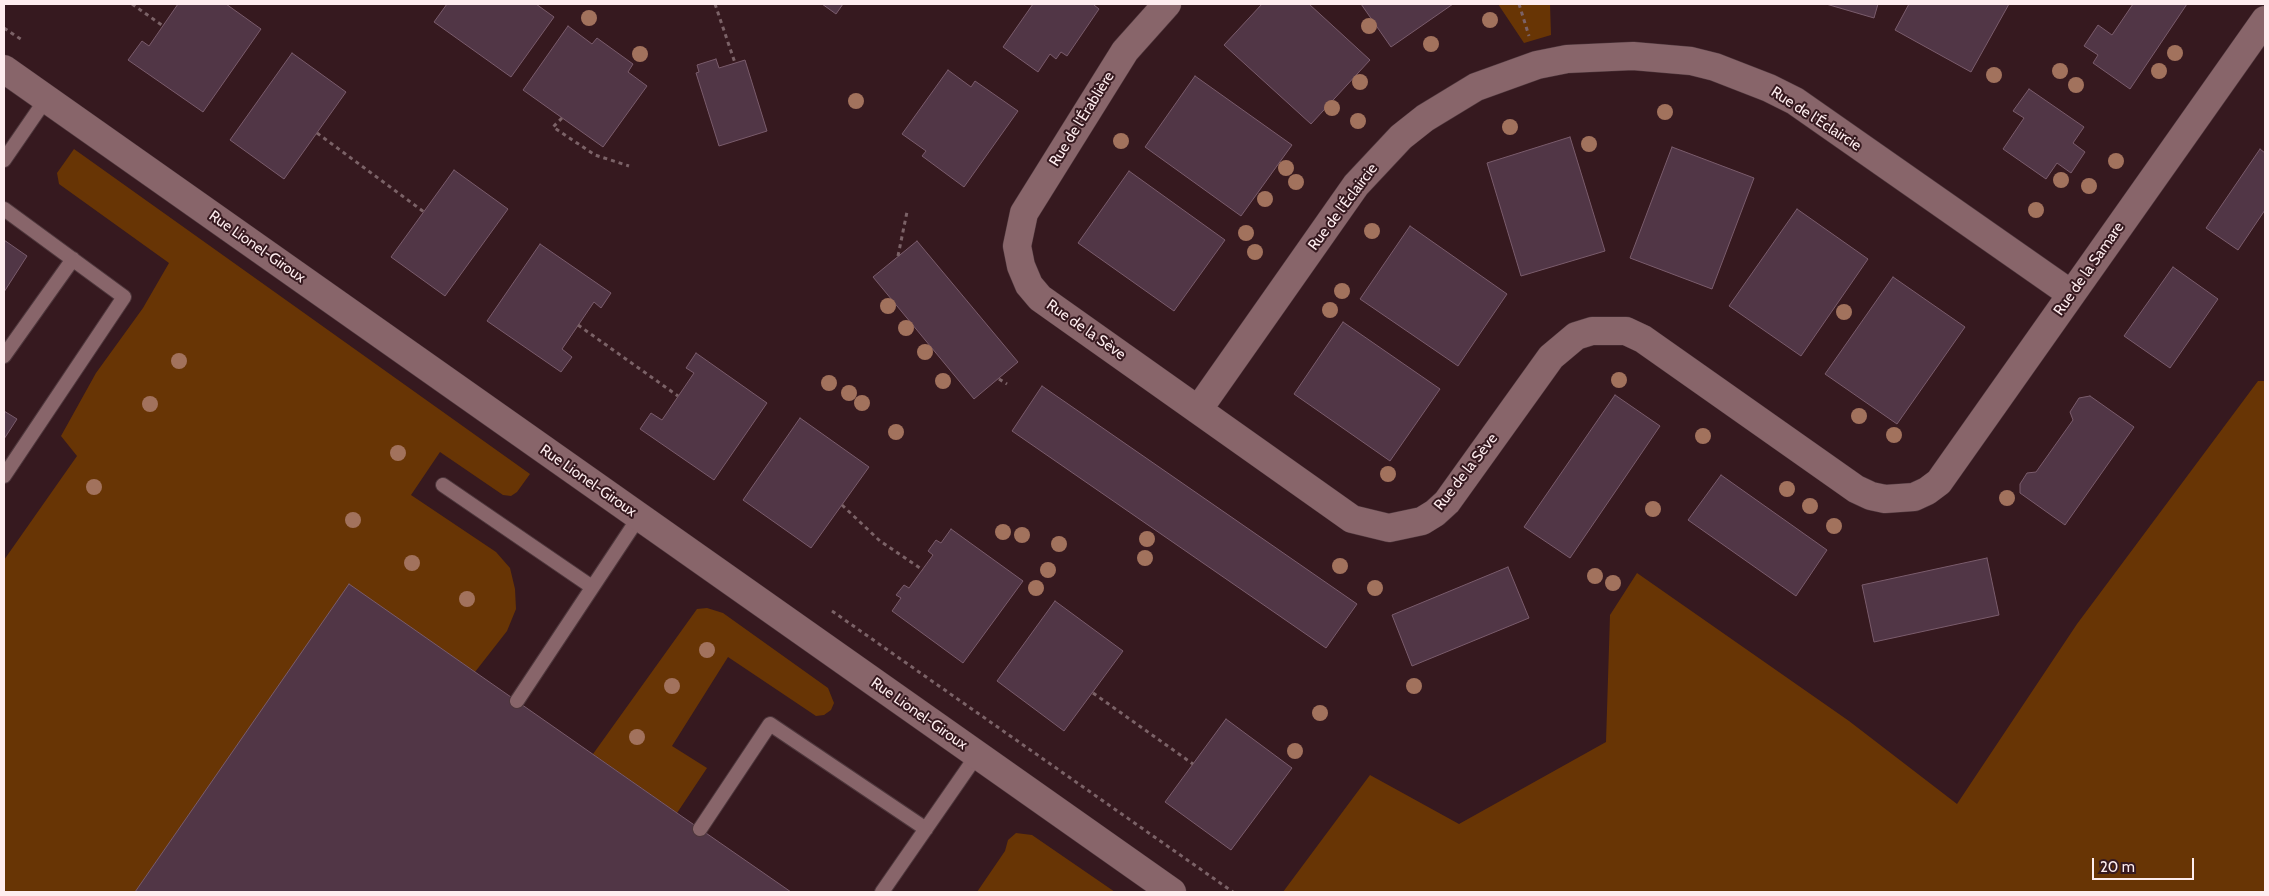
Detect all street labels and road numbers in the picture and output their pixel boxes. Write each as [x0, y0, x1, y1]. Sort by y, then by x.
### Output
street label: Rue de l'Érablière [1046, 68, 1118, 170]
street label: Rue de l'Éclaircie [1767, 83, 1865, 155]
street label: Rue de l'Éclaircie [1304, 160, 1382, 254]
street label: Rue Lionel-Giroux [205, 207, 309, 287]
street label: Rue de la Samare [2050, 219, 2128, 319]
street label: Rue de la Sève [1043, 296, 1129, 364]
street label: Rue de la Sève [1430, 430, 1502, 514]
street label: Rue Lionel-Giroux [536, 441, 640, 521]
street label: Rue Lionel-Giroux [867, 674, 971, 754]

